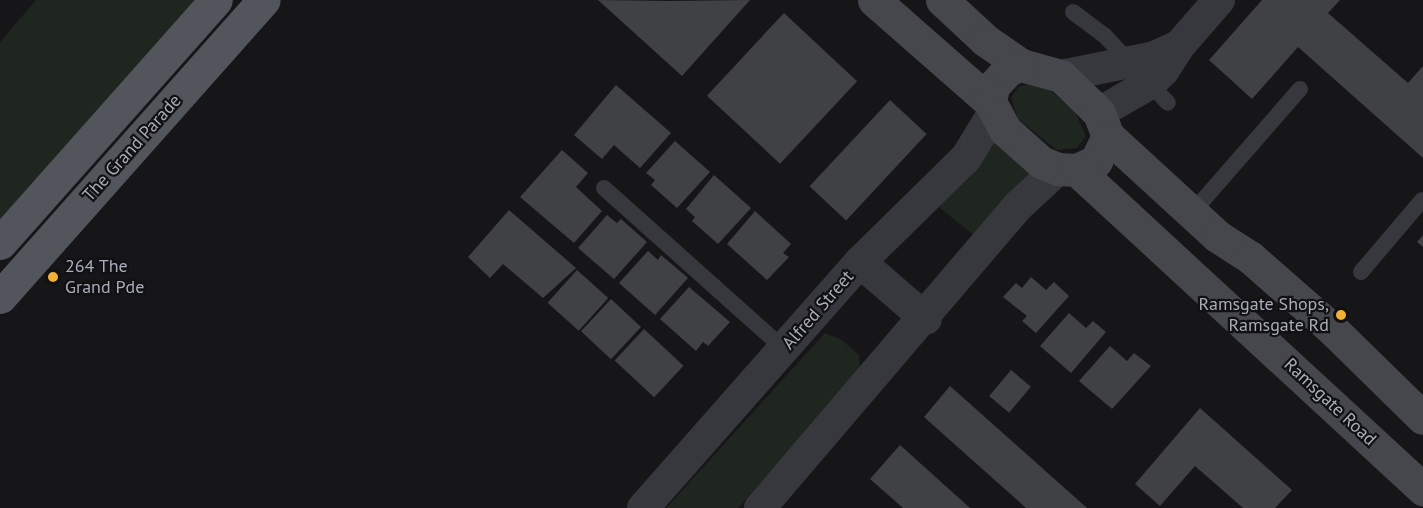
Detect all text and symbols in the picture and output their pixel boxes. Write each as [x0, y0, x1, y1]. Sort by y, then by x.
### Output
street label: The Grand Parade [78, 90, 186, 206]
place label: 264 The Grand Pde [65, 256, 144, 298]
street label: Alfred Street [778, 266, 858, 354]
marker: 264 The Grand Pde [46, 270, 60, 284]
place label: Ramsgate Shops, Ramsgate Rd [1198, 294, 1329, 336]
marker: Ramsgate Shops, Ramsgate Rd [1334, 308, 1348, 322]
street label: Ramsgate Road [1279, 354, 1381, 450]

